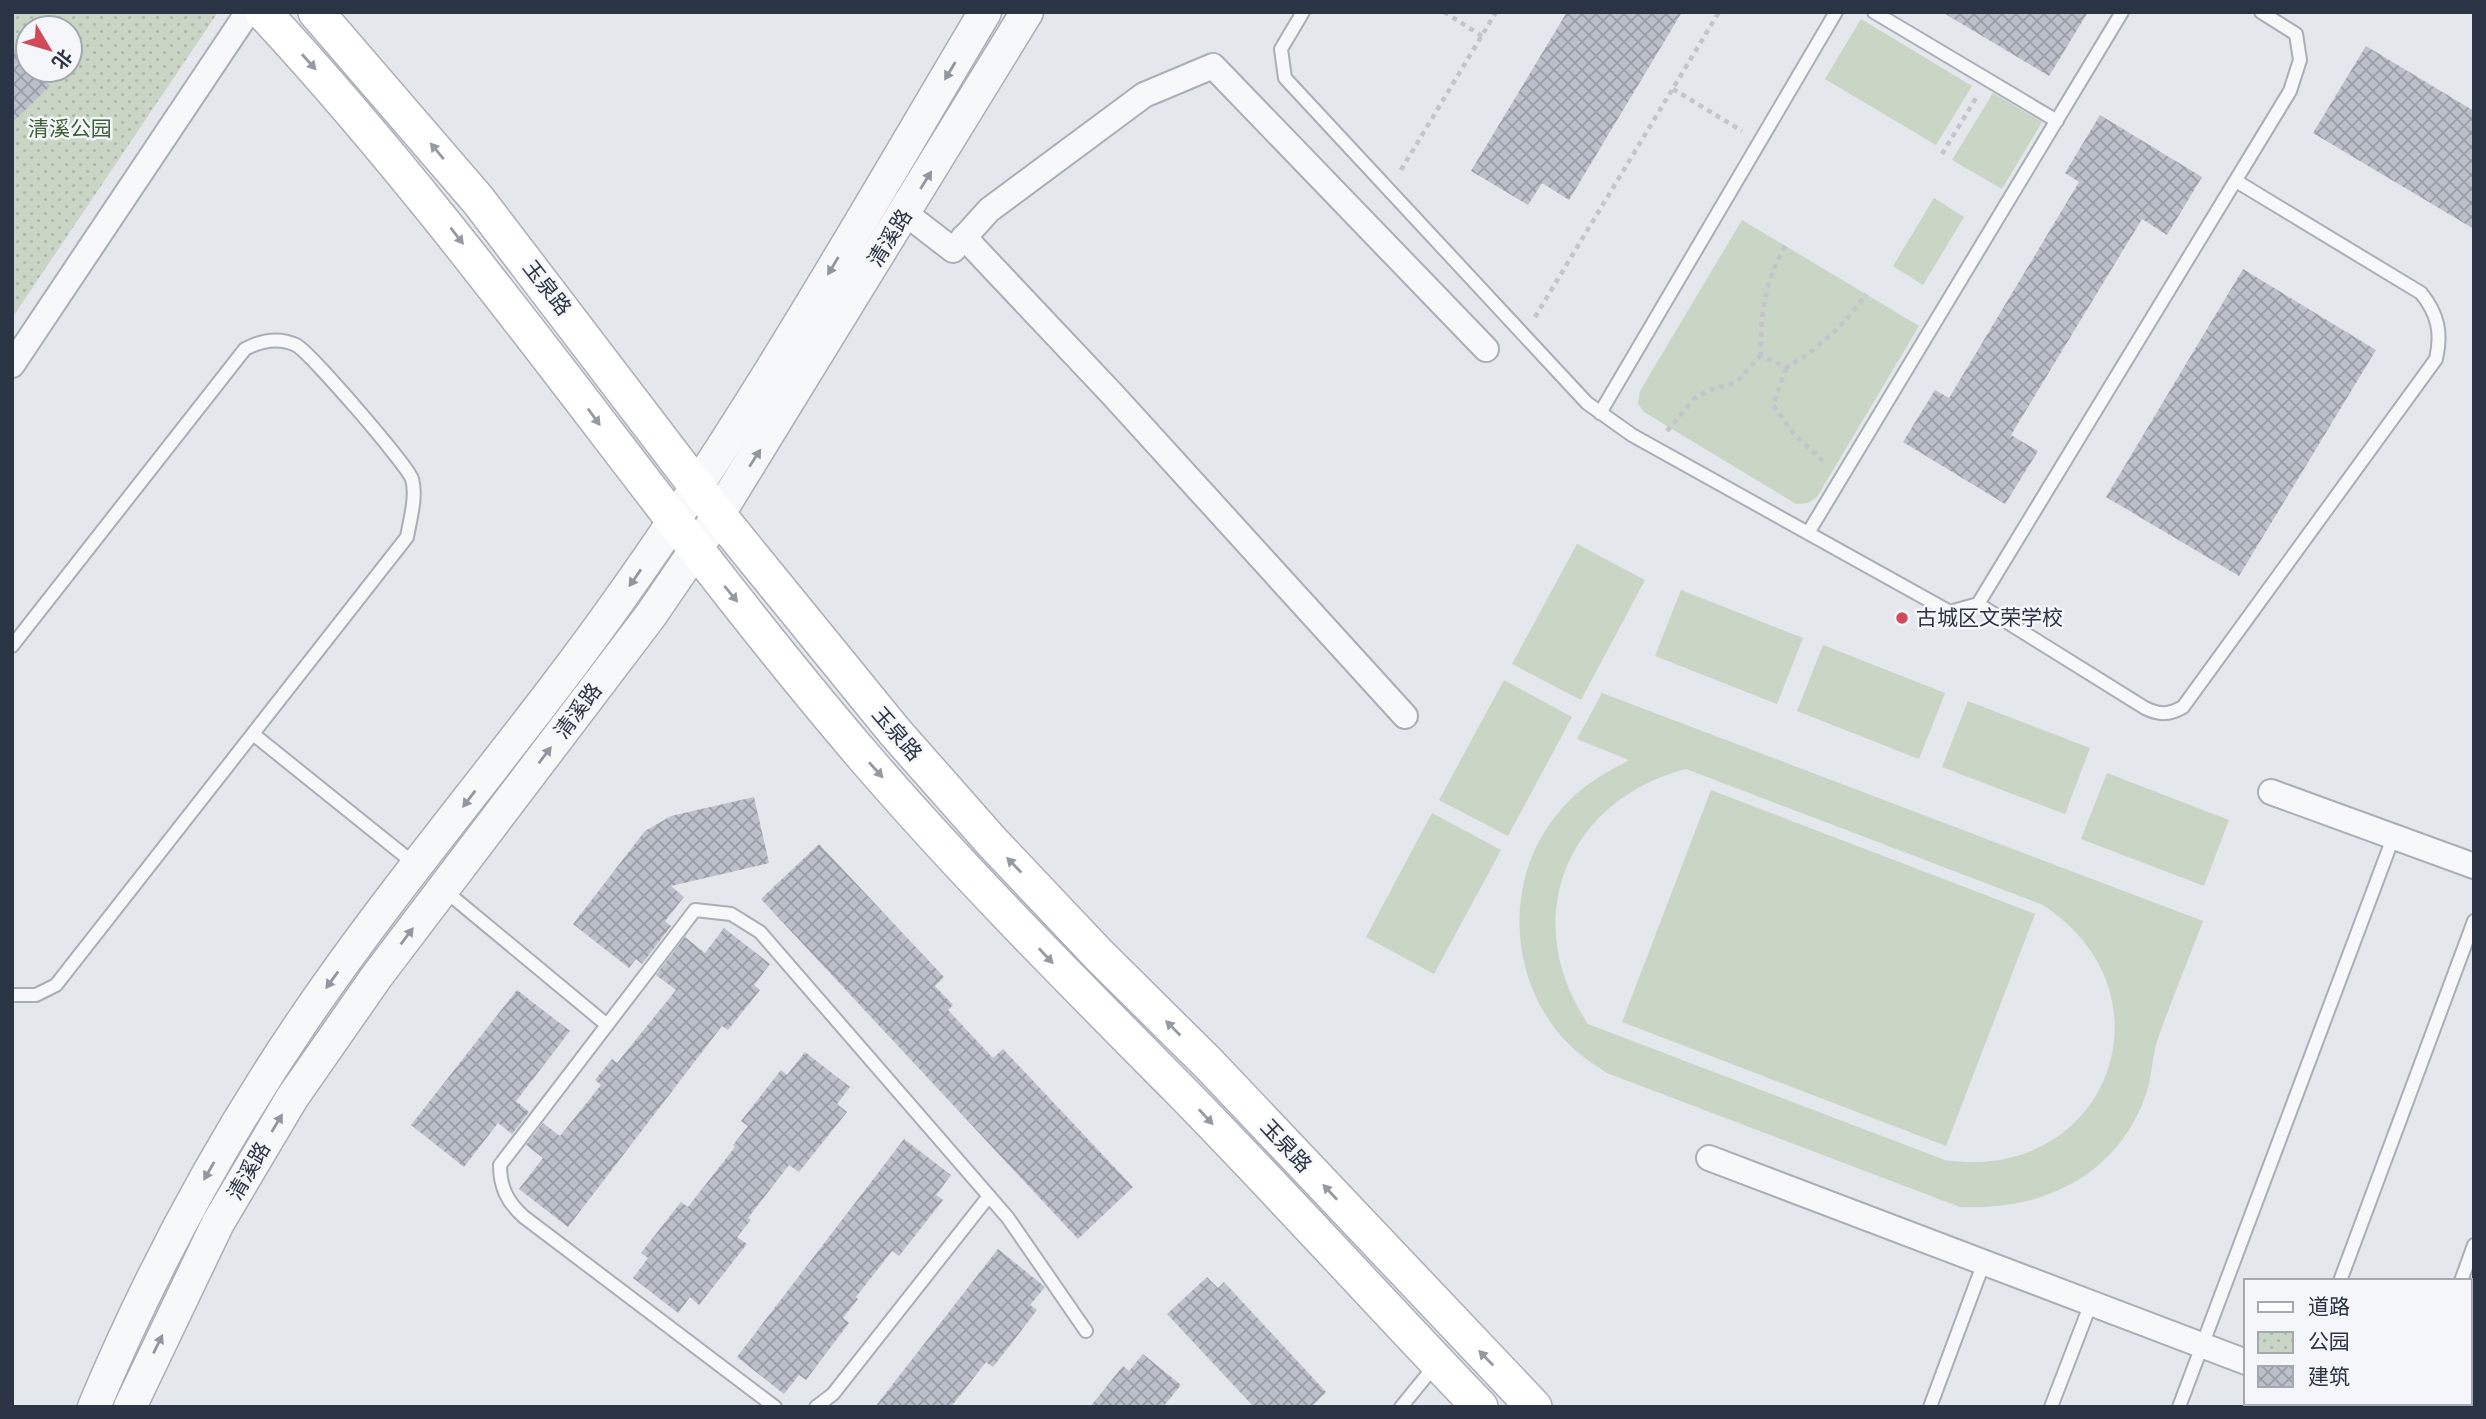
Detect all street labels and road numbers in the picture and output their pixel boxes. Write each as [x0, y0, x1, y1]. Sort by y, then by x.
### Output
street label: 清溪路 [864, 205, 916, 271]
street label: 玉泉路 [519, 256, 575, 320]
street label: 清溪路 [550, 679, 606, 743]
street label: 玉泉路 [868, 703, 926, 765]
street label: 玉泉路 [1256, 1115, 1316, 1177]
street label: 清溪路 [224, 1138, 274, 1204]

